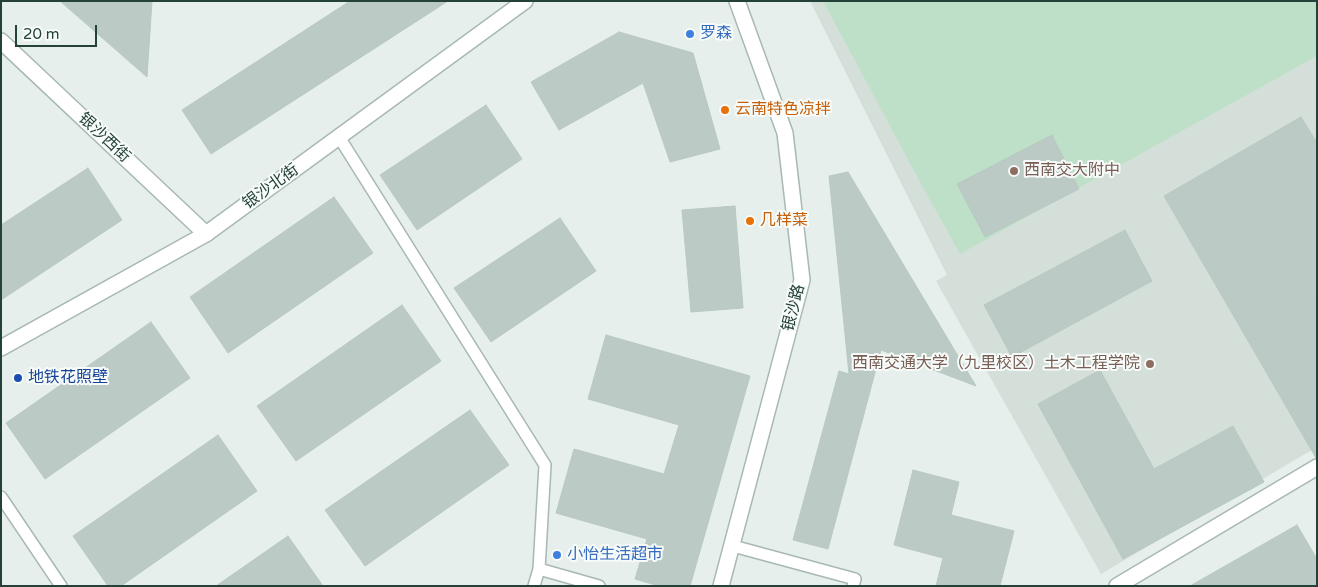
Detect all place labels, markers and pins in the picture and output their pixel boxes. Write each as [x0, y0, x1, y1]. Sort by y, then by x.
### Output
place label: 罗森 [700, 24, 732, 44]
marker: 罗森 [684, 28, 696, 40]
place label: 云南特色凉拌 [735, 100, 831, 120]
marker: 云南特色凉拌 [719, 104, 731, 116]
place label: 西南交大附中 [1024, 161, 1120, 181]
marker: 西南交大附中 [1008, 165, 1020, 177]
place label: 几样菜 [760, 211, 808, 231]
marker: 几样菜 [744, 215, 756, 227]
place label: 西南交通大学（九里校区）土木工程学院 [852, 354, 1140, 374]
marker: 西南交通大学（九里校区）土木工程学院 [1144, 358, 1156, 370]
place label: 地铁花照壁 [28, 368, 108, 388]
marker: 地铁花照壁 [12, 372, 24, 384]
place label: 小怡生活超市 [567, 545, 663, 565]
marker: 小怡生活超市 [551, 549, 563, 561]

